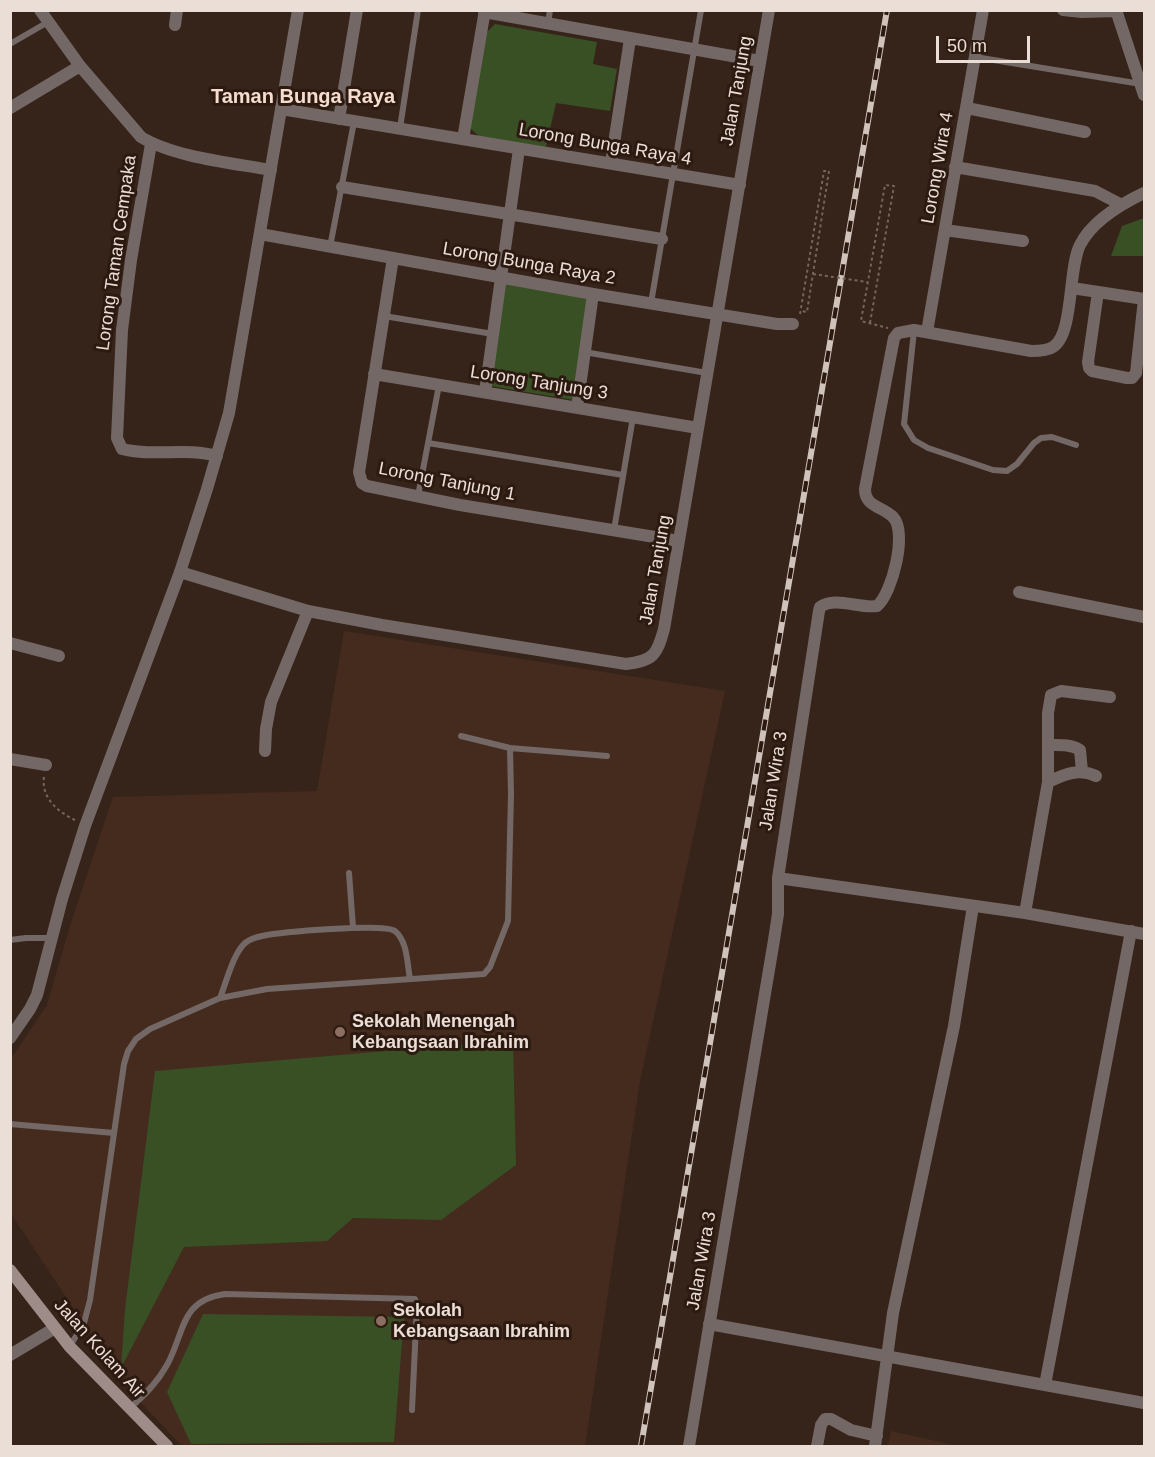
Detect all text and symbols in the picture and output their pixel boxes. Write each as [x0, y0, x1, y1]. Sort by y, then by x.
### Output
scale bar [939, 24, 1034, 62]
street label: Jalan Tanjung [717, 34, 757, 148]
text: 50 m [947, 36, 987, 56]
district label: Taman Bunga Raya [211, 85, 395, 109]
street label: Lorong Wira 4 [918, 110, 958, 226]
street label: Lorong Bunga Raya 4 [517, 119, 693, 171]
street label: Lorong Taman Cempaka [93, 154, 141, 352]
street label: Lorong Bunga Raya 2 [441, 238, 617, 290]
street label: Lorong Tanjung 3 [469, 361, 609, 405]
street label: Lorong Tanjung 1 [377, 458, 517, 506]
street label: Jalan Tanjung [636, 513, 676, 627]
street label: Jalan Wira 3 [756, 730, 792, 832]
place label: Sekolah Menengah Kebangsaan Ibrahim [352, 1011, 529, 1054]
marker: Sekolah Menengah Kebangsaan Ibrahim [333, 1025, 347, 1039]
street label: Jalan Wira 3 [683, 1210, 721, 1312]
street label: Jalan Kolam Air [49, 1295, 149, 1403]
place label: Sekolah Kebangsaan Ibrahim [393, 1300, 570, 1342]
marker: Sekolah Kebangsaan Ibrahim [374, 1314, 388, 1328]

